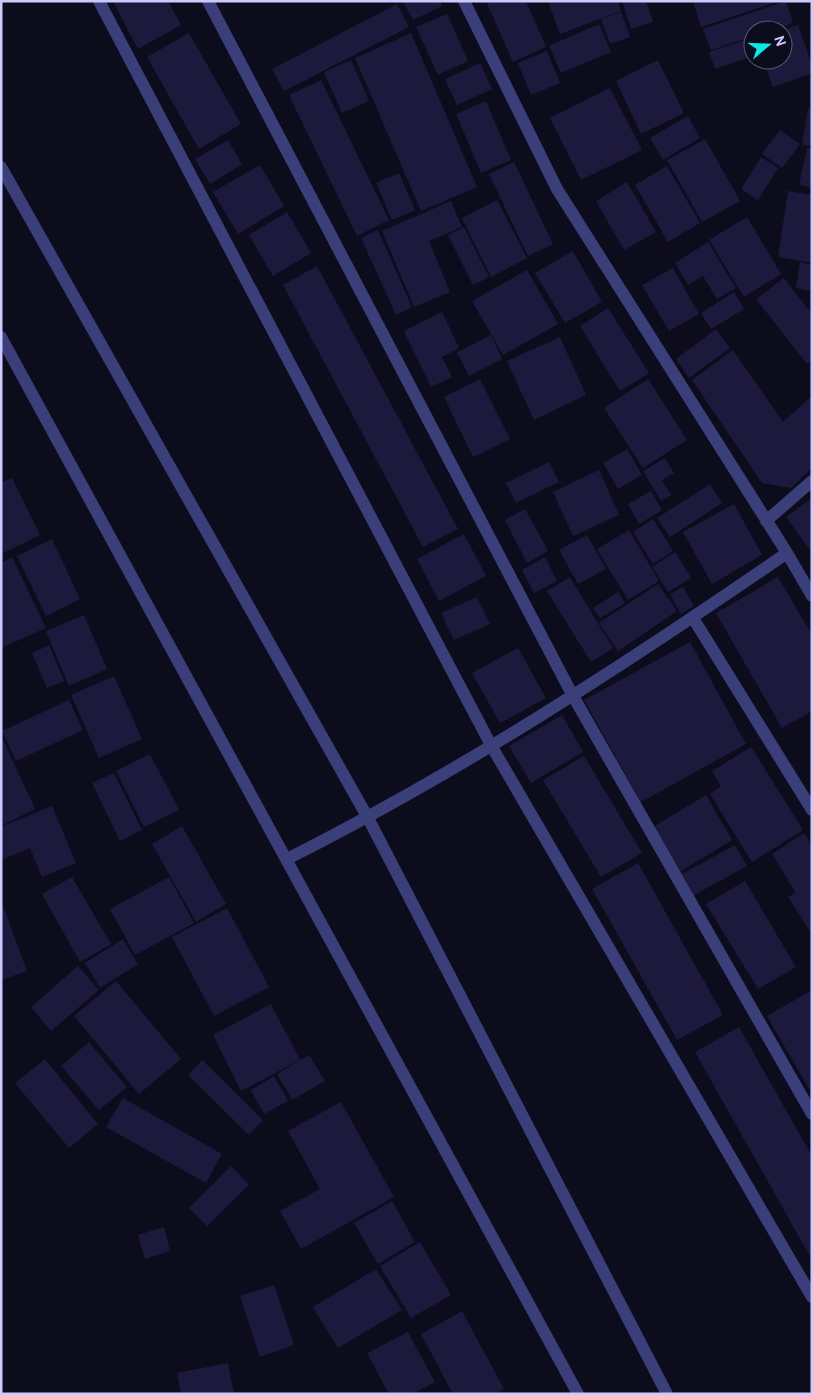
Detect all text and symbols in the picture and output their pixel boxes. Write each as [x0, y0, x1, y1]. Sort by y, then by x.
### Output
north arrow [743, 20, 793, 70]
text: N [769, 34, 789, 49]

